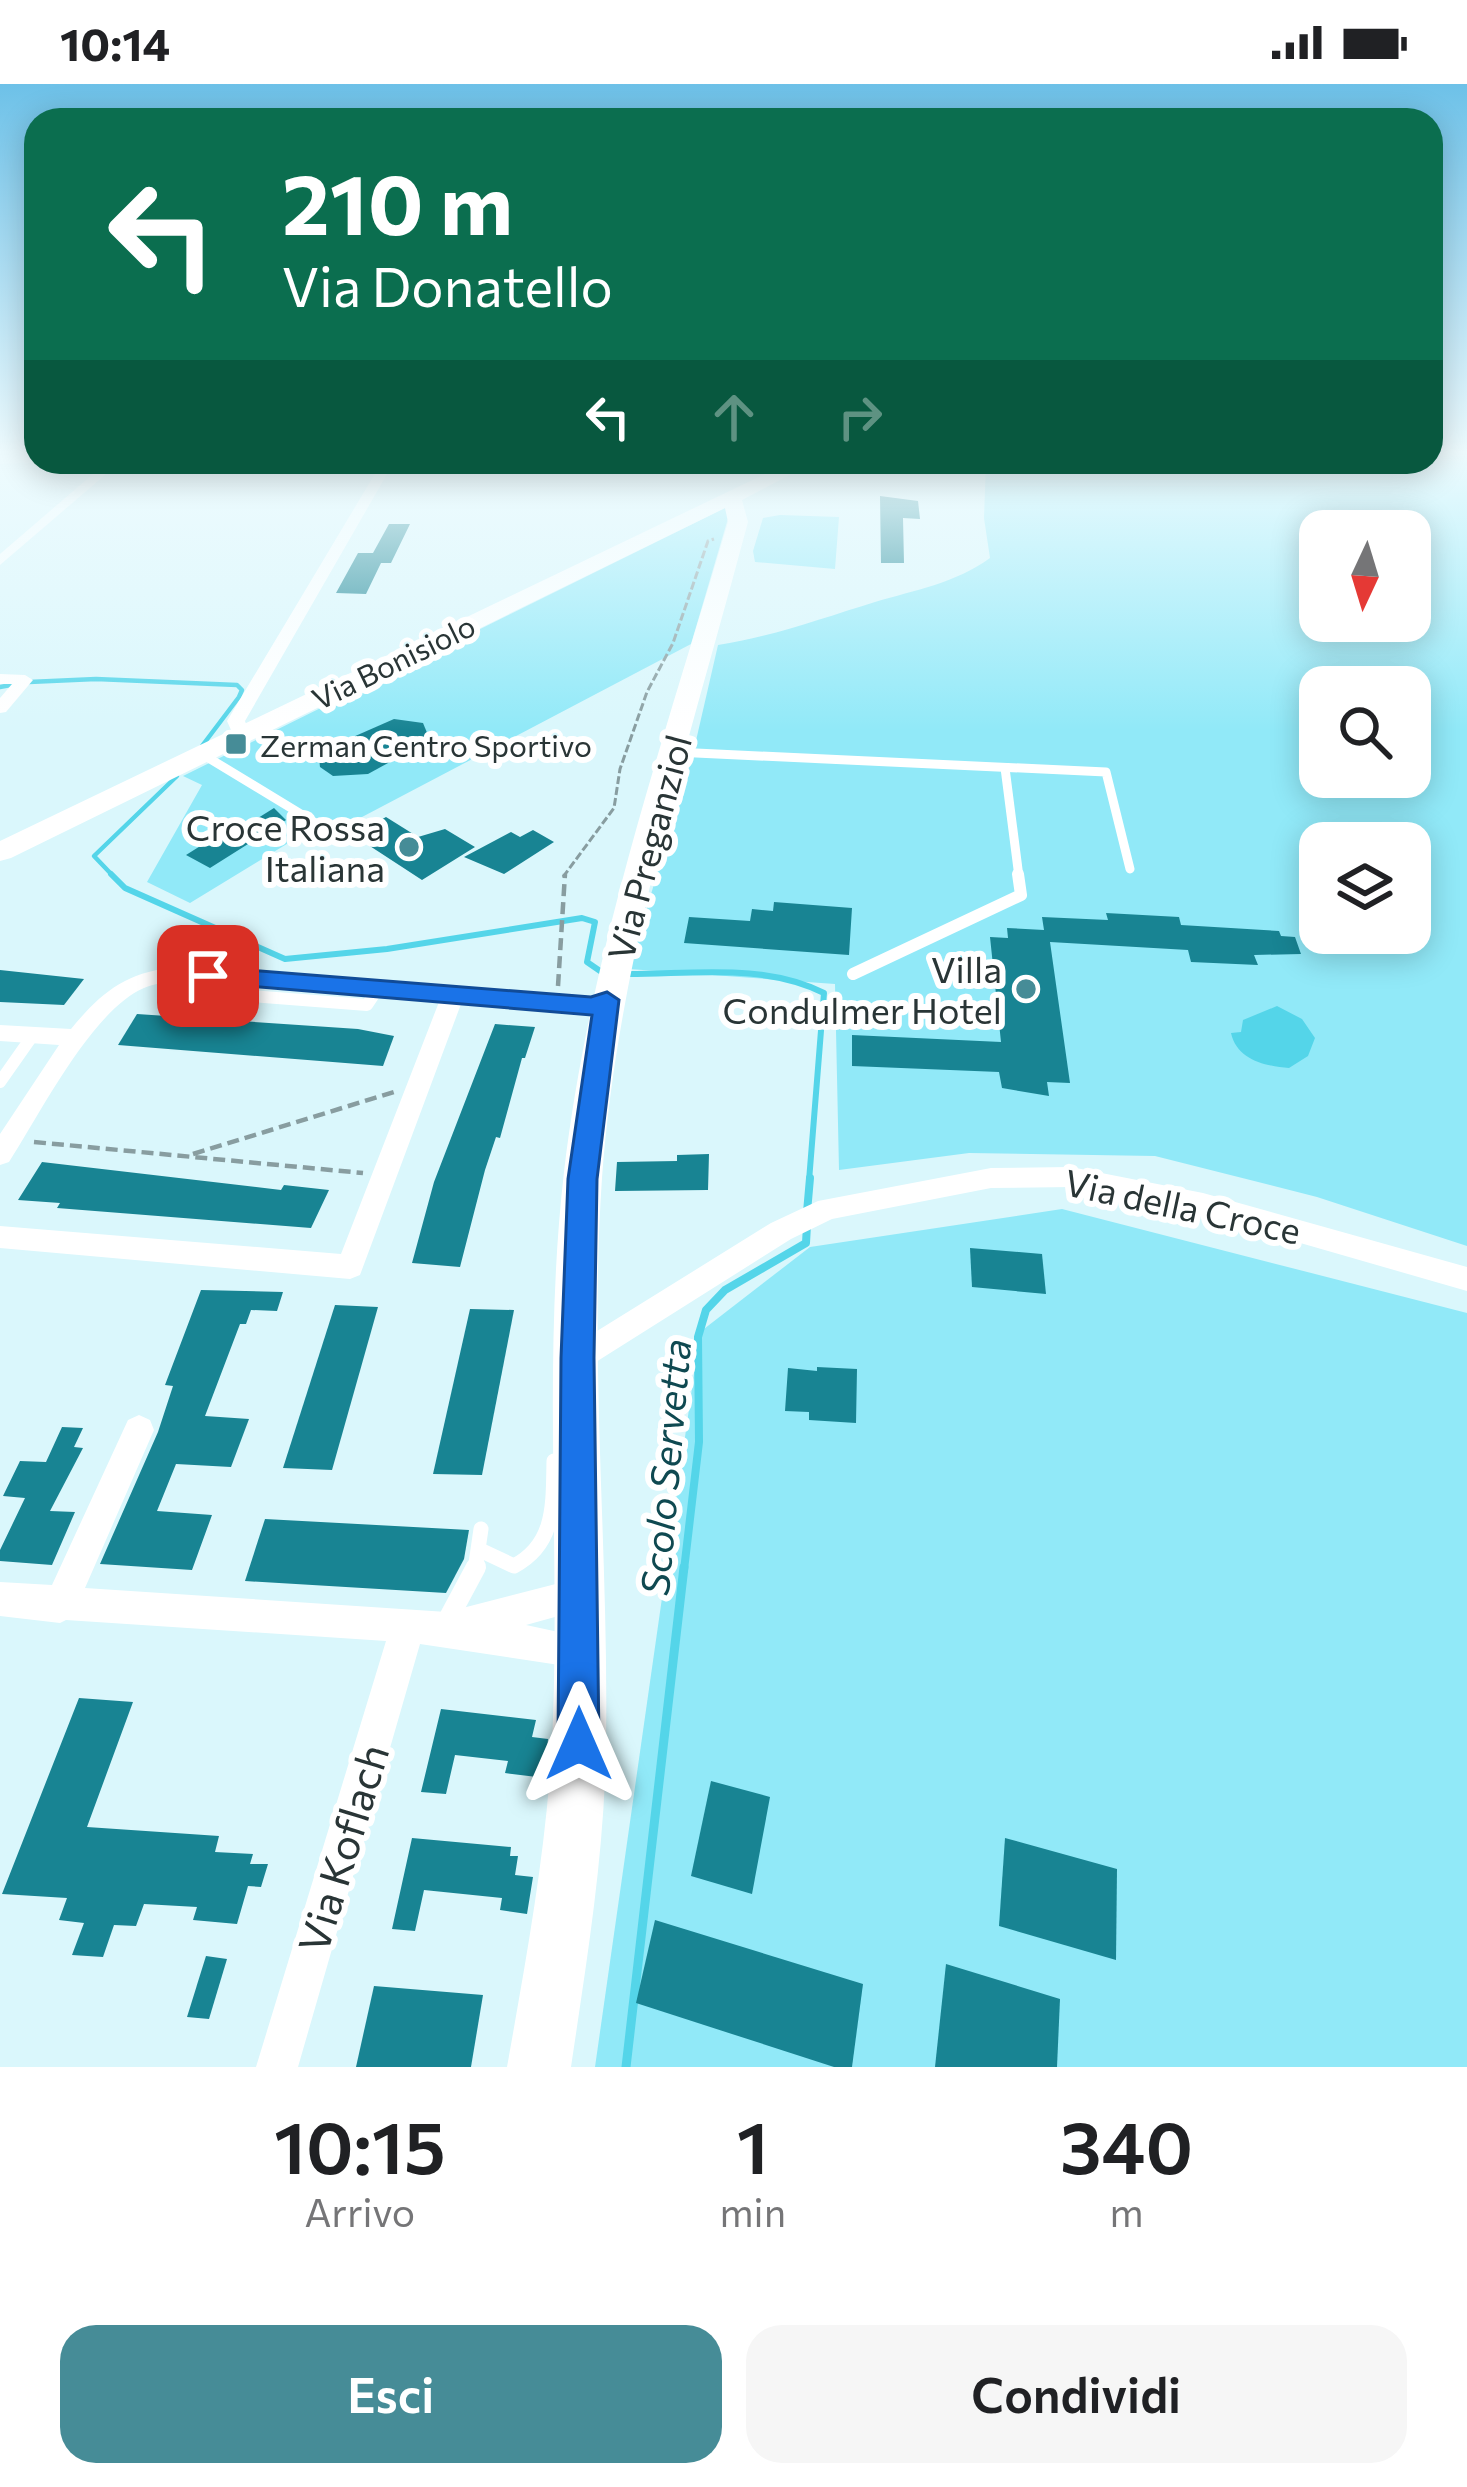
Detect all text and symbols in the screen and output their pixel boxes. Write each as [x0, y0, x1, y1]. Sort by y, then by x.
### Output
text: 10:14 [60, 15, 170, 70]
text: 210 m [282, 150, 513, 252]
icon: left [84, 156, 240, 312]
text: Via Donatello [282, 252, 613, 318]
icon: left [575, 384, 641, 450]
icon: ahead [701, 384, 767, 450]
icon: right [827, 384, 893, 450]
north arrow [1299, 510, 1431, 642]
map controls [1299, 510, 1431, 954]
street label: Via Bonisiolo [305, 606, 481, 716]
button: search [1299, 666, 1431, 798]
place label: Zerman Centro Sportivo [260, 726, 592, 763]
street label: Via Preganziol [597, 729, 699, 965]
marker: Zerman Centro Sportivo [223, 731, 249, 757]
place label: Croce Rossa Italiana [186, 804, 385, 889]
button: layers [1299, 822, 1431, 954]
marker: Croce Rossa Italiana [396, 834, 422, 860]
pin [157, 925, 259, 1027]
icon: arrive [175, 943, 241, 1009]
place label: Villa Condulmer Hotel [723, 946, 1002, 1031]
marker: Villa Condulmer Hotel [1013, 976, 1039, 1002]
street label: Via della Croce [1061, 1159, 1305, 1251]
water label: Scolo Servetta [629, 1337, 699, 1597]
position arrow [516, 1681, 642, 1807]
street label: Via Koflach [286, 1737, 398, 1959]
text: 10:15 [274, 2101, 446, 2189]
text: 1 [737, 2101, 769, 2189]
text: 340 [1060, 2101, 1193, 2189]
text: Arrivo [304, 2187, 415, 2235]
text: min [720, 2187, 786, 2235]
text: m [1109, 2187, 1144, 2235]
button: Esci [60, 2325, 722, 2463]
button: Condividi [746, 2325, 1407, 2463]

